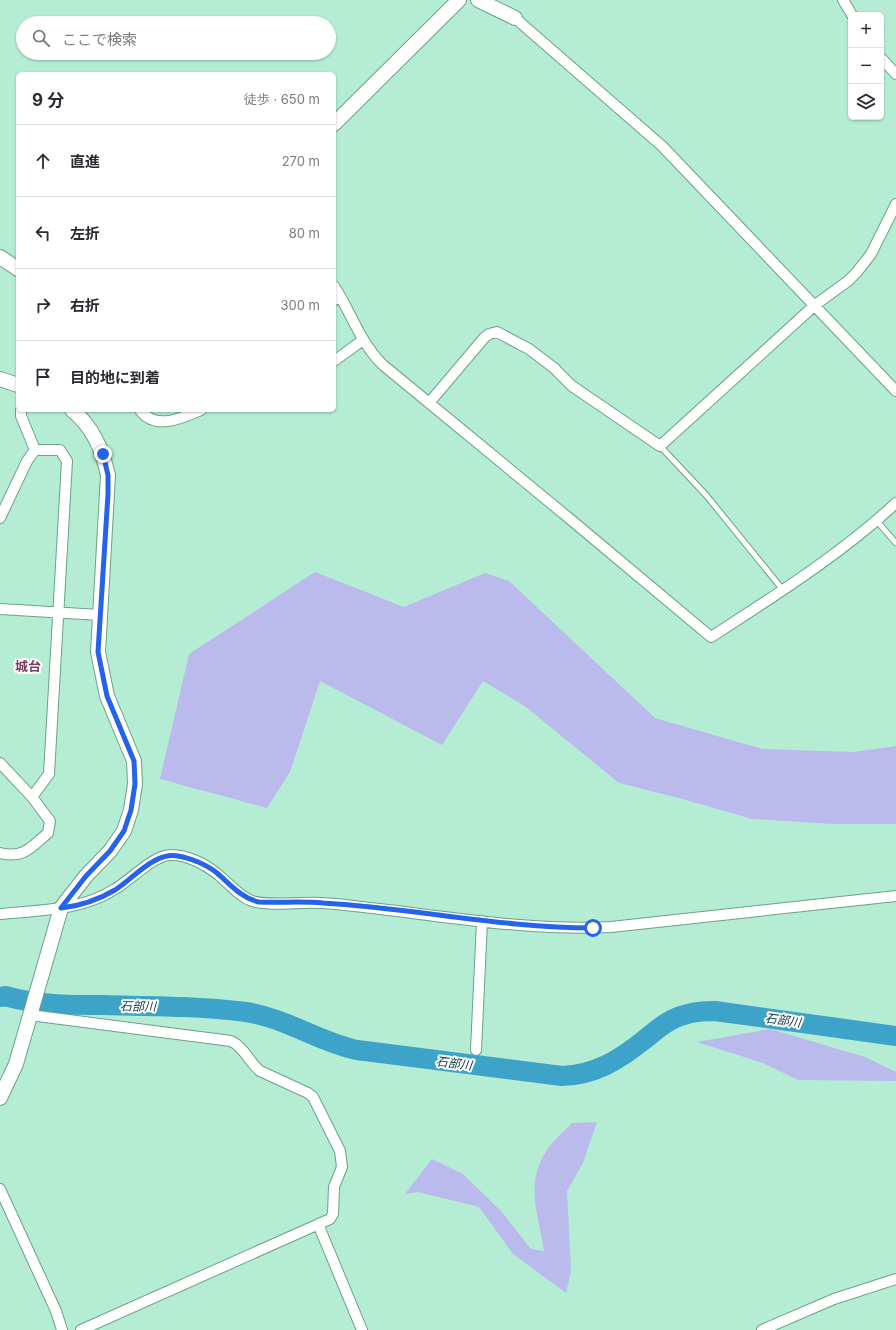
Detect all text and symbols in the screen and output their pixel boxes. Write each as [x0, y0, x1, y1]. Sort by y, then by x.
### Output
map controls [848, 12, 884, 120]
button: + [848, 12, 884, 48]
search box [16, 16, 336, 60]
icon: search [30, 27, 52, 49]
text: ここで検索 [62, 30, 137, 49]
button: − [848, 48, 884, 84]
button: layers [848, 84, 884, 120]
text: 9 分 [32, 90, 64, 110]
text: 徒歩 · 650 m [244, 91, 320, 107]
icon: ahead [32, 150, 54, 172]
text: 直進 [70, 152, 100, 171]
text: 270 m [282, 153, 320, 169]
icon: left [32, 222, 54, 244]
text: 左折 [70, 224, 100, 243]
text: 80 m [289, 225, 320, 241]
icon: right [32, 294, 54, 316]
text: 右折 [70, 296, 100, 315]
text: 300 m [281, 297, 320, 313]
icon: arrive [32, 366, 54, 388]
text: 目的地に到着 [70, 368, 160, 387]
route end [94, 445, 112, 463]
district label: 城台 [15, 658, 41, 674]
route start [584, 919, 602, 937]
water label: 石部川 [120, 998, 158, 1014]
water label: 石部川 [764, 1010, 804, 1030]
water label: 石部川 [435, 1053, 475, 1073]

